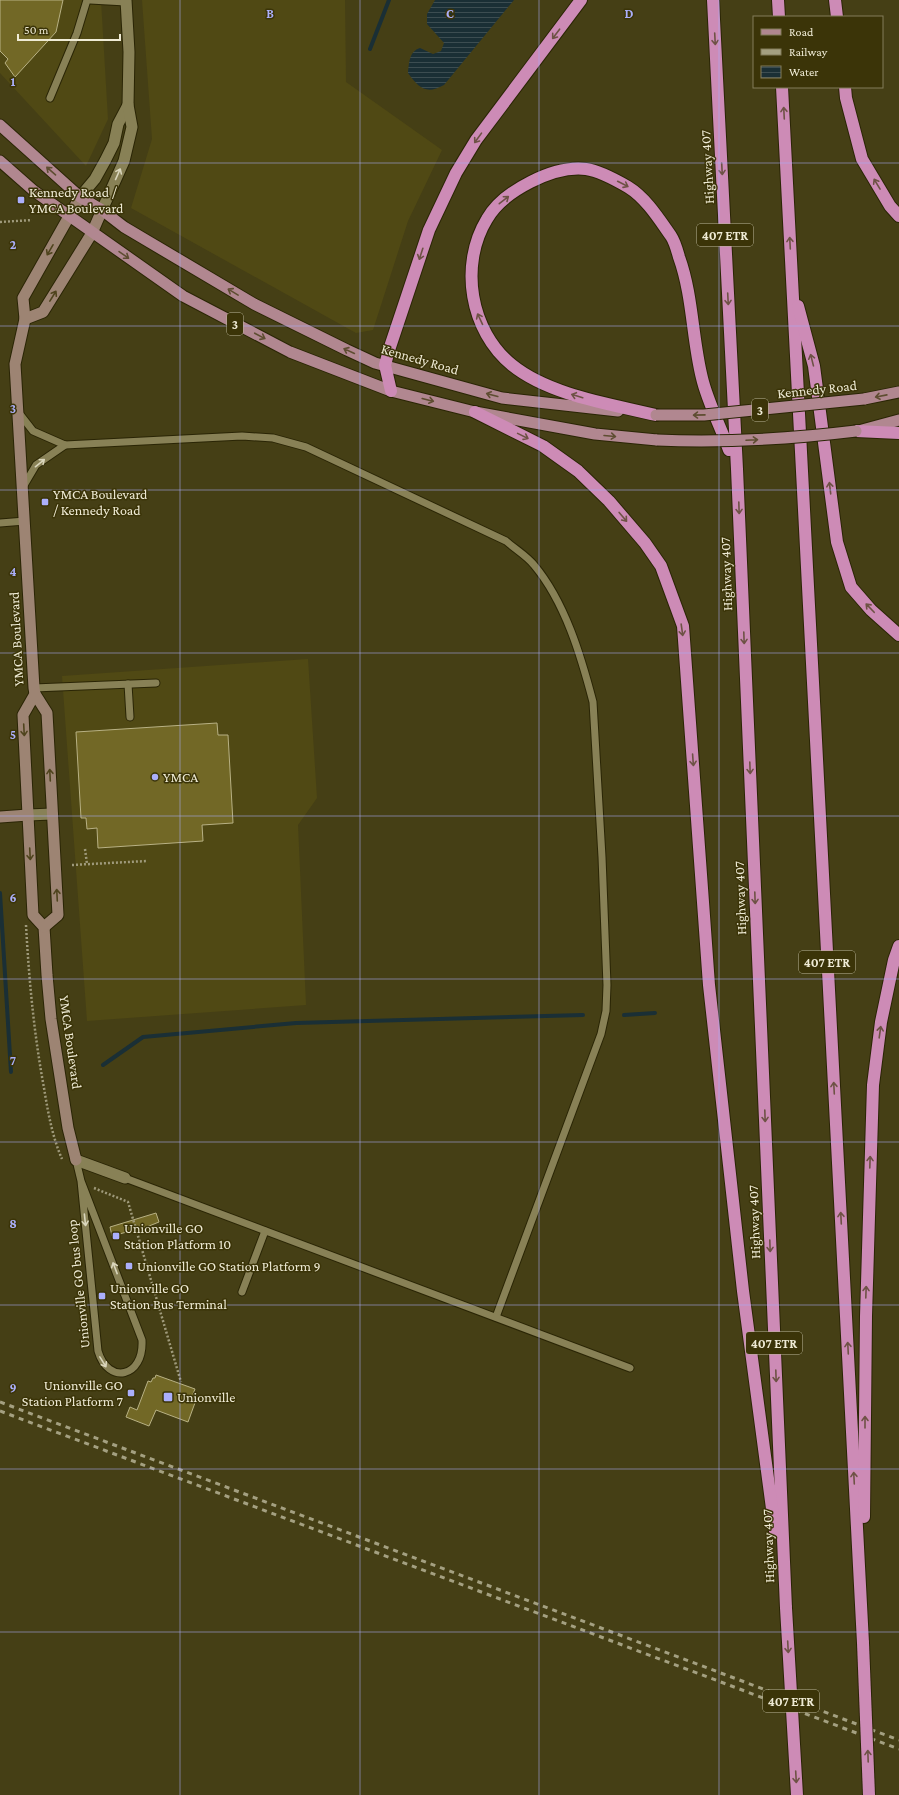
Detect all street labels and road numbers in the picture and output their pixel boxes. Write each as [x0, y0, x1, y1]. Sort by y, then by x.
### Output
street label: Highway 407 [697, 129, 717, 204]
road number: 407 ETR [697, 224, 753, 246]
road number: 3 [227, 313, 243, 335]
street label: Kennedy Road [379, 340, 461, 378]
street label: Kennedy Road [776, 377, 858, 401]
road number: 3 [752, 399, 768, 421]
street label: Highway 407 [717, 536, 735, 611]
street label: YMCA Boulevard [6, 591, 26, 687]
street label: Highway 407 [731, 860, 749, 935]
road number: 407 ETR [799, 951, 855, 973]
street label: YMCA Boulevard [57, 994, 86, 1090]
street label: Highway 407 [745, 1184, 763, 1259]
street label: Unionville GO bus loop [63, 1219, 93, 1349]
road number: 407 ETR [746, 1332, 802, 1354]
street label: Highway 407 [759, 1508, 777, 1583]
road number: 407 ETR [763, 1690, 819, 1712]

